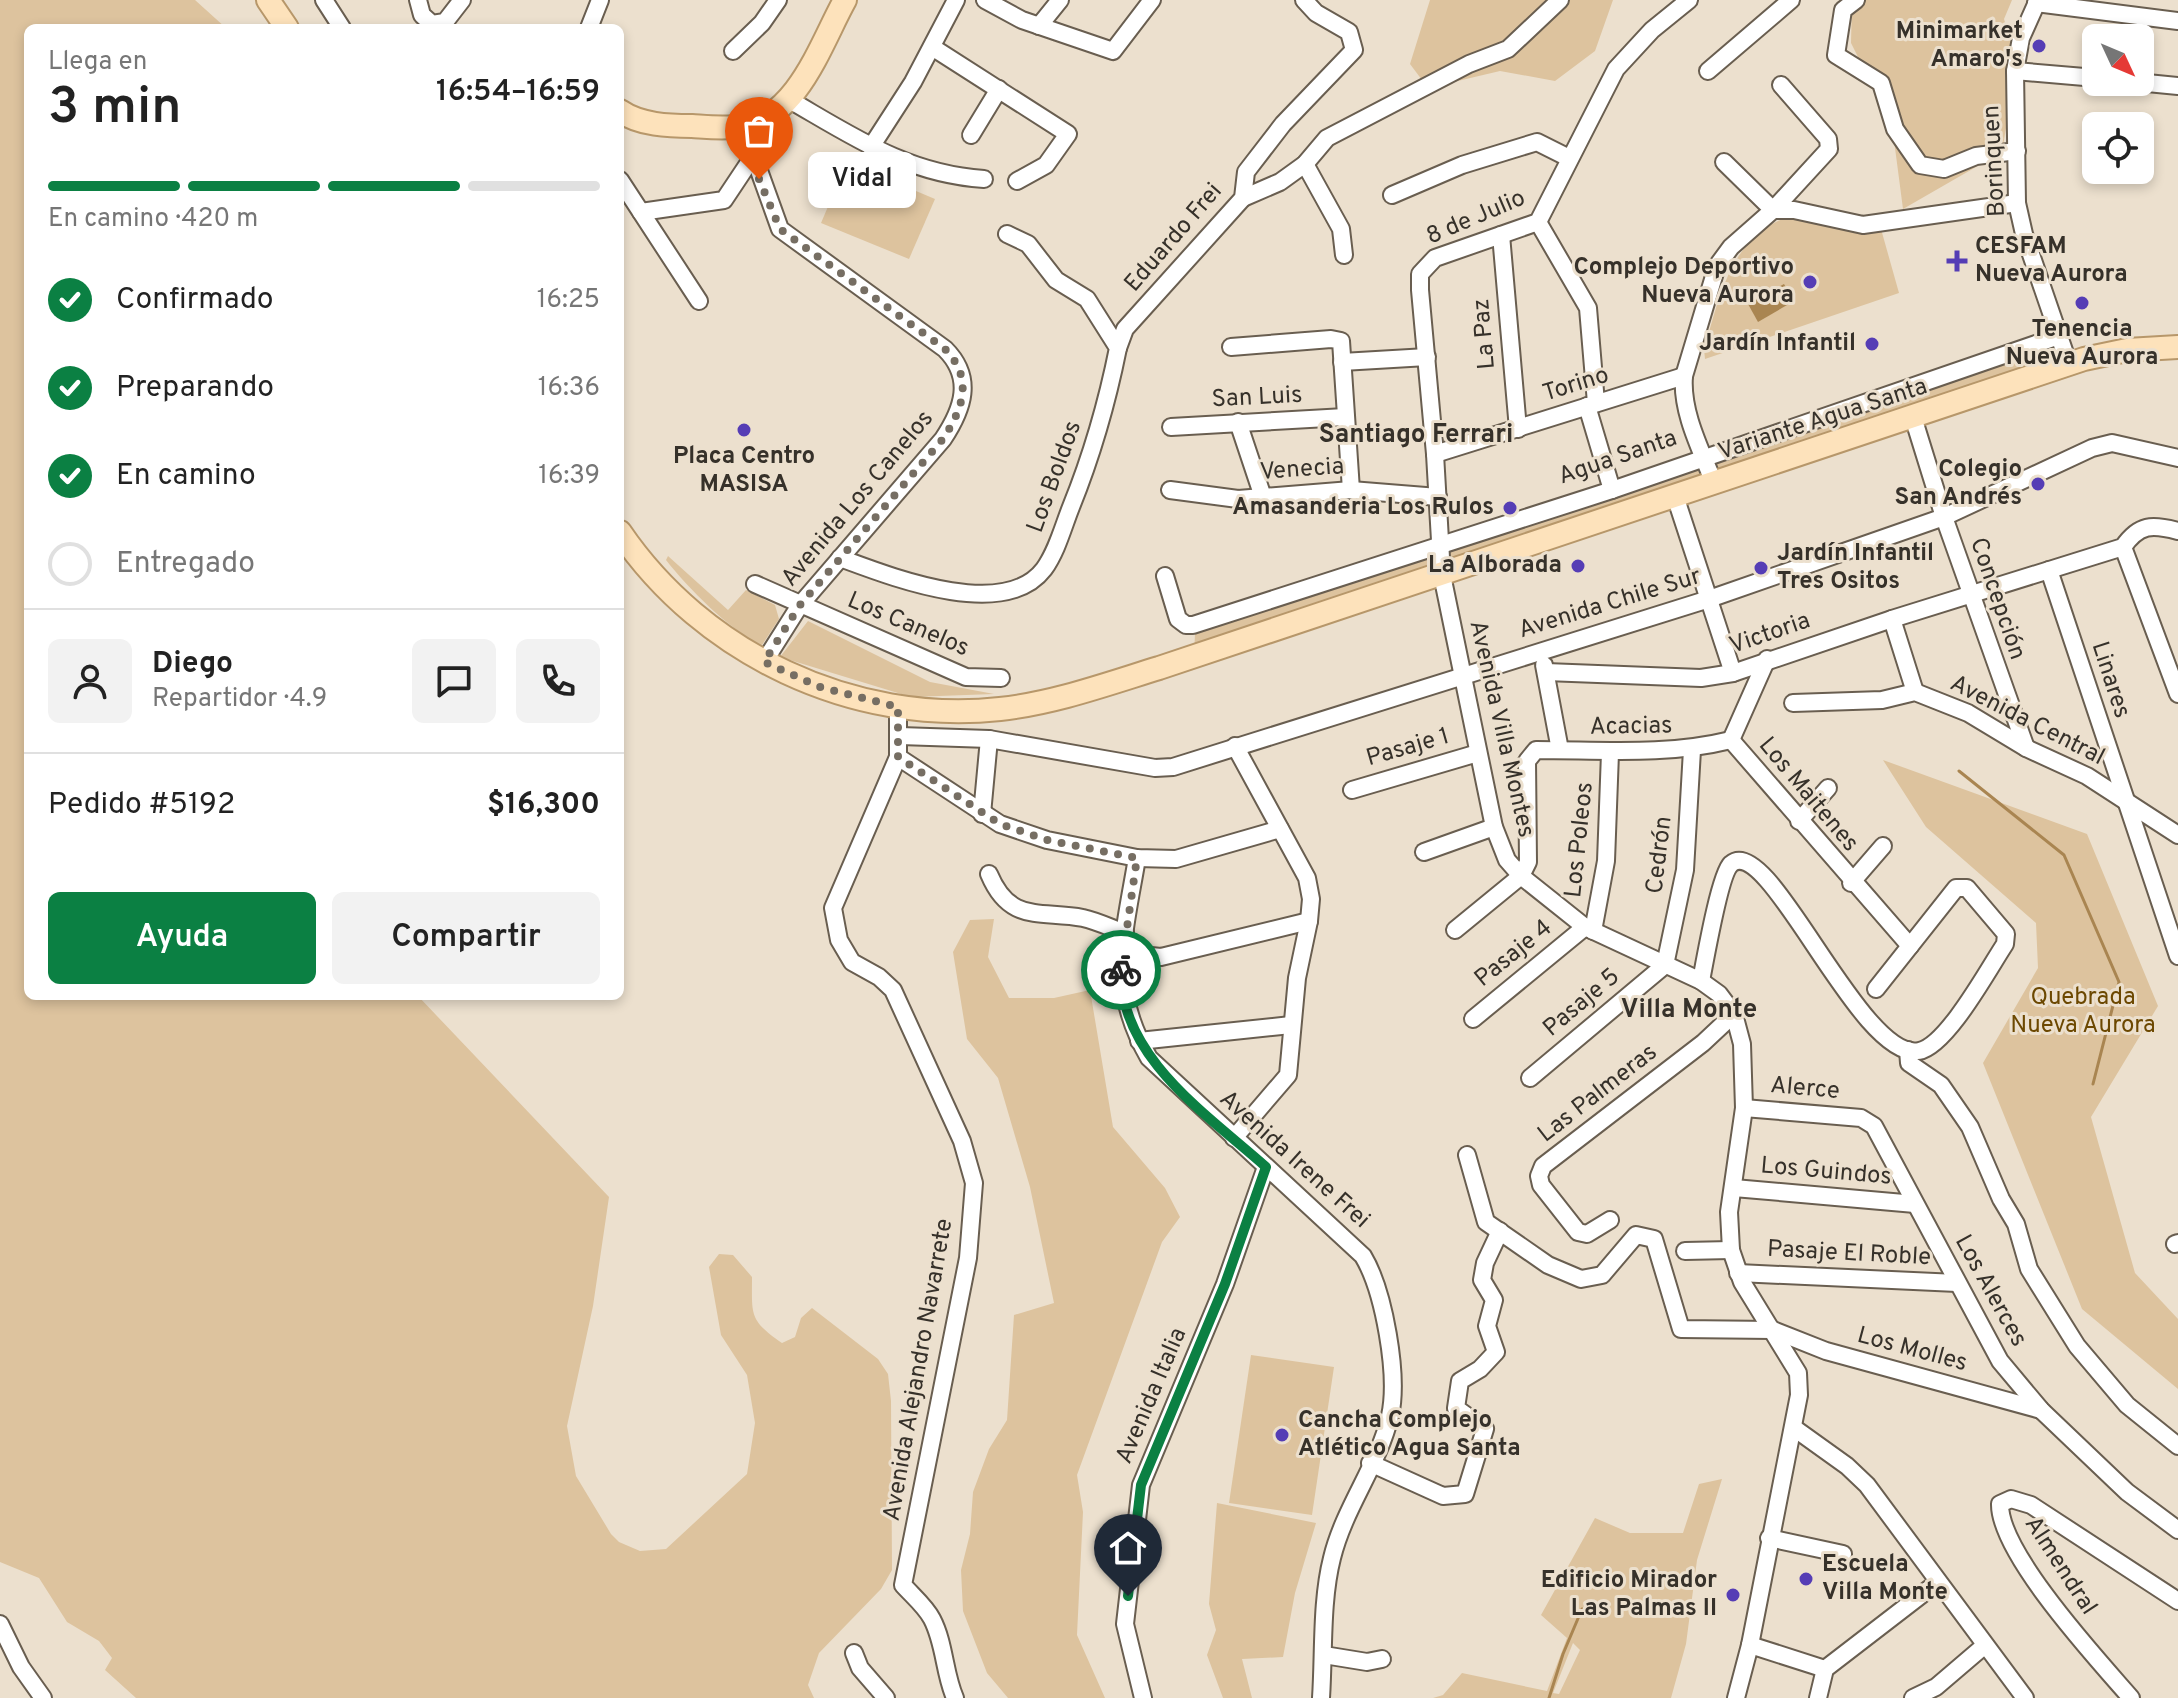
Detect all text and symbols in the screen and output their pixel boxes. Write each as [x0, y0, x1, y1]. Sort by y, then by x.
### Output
place label: Minimarket Amaro's [1896, 17, 2023, 75]
north arrow [2082, 24, 2154, 96]
map controls [2082, 24, 2154, 184]
marker: Minimarket Amaro's [2030, 37, 2048, 55]
text: Llega en [48, 46, 147, 79]
text: 16:54–16:59 [436, 74, 600, 111]
text: 3 min [48, 76, 181, 142]
pin [725, 97, 793, 179]
street label: Borinquen [1977, 104, 2013, 218]
icon: bag [737, 109, 781, 153]
button: locate [2082, 112, 2154, 184]
callout: Vidal [807, 151, 915, 207]
text: Vidal [832, 163, 892, 196]
street label: Eduardo Frei [1119, 177, 1229, 299]
street label: 8 de Julio [1422, 184, 1530, 252]
text: En camino · 420 m [48, 203, 258, 236]
place label: CESFAM Nueva Aurora [1975, 232, 2128, 290]
marker: CESFAM Nueva Aurora [1946, 250, 1968, 272]
place label: Complejo Deportivo Nueva Aurora [1574, 253, 1794, 311]
marker: Complejo Deportivo Nueva Aurora [1801, 273, 1819, 291]
icon: check [48, 278, 92, 322]
text: Confirmado [116, 282, 274, 319]
text: 16:25 [537, 284, 600, 317]
marker: Tenencia Nueva Aurora [2073, 294, 2091, 312]
street label: La Paz [1467, 297, 1503, 371]
place label: Tenencia Nueva Aurora [2006, 315, 2158, 373]
place label: Jardín Infantil [1699, 329, 1856, 359]
marker: Jardín Infantil [1863, 335, 1881, 353]
street label: Torino [1539, 361, 1613, 409]
icon: check [48, 366, 92, 410]
text: Preparando [116, 370, 274, 407]
text: 16:36 [538, 372, 600, 405]
street label: Variante Agua Santa [1715, 372, 1931, 468]
street label: San Luis [1211, 381, 1303, 415]
street label: Avenida Los Canelos [775, 405, 941, 593]
street label: Los Boldos [1021, 417, 1089, 537]
district label: Santiago Ferrari [1319, 419, 1513, 452]
marker: Placa Centro MASISA [735, 421, 753, 439]
street label: Agua Santa [1555, 424, 1681, 492]
place label: Placa Centro MASISA [673, 442, 815, 500]
street label: Venecia [1259, 452, 1345, 488]
icon: check [48, 454, 92, 498]
place label: Colegio San Andrés [1895, 455, 2022, 513]
text: En camino [116, 458, 256, 495]
text: 16:39 [538, 460, 600, 493]
marker: Colegio San Andrés [2029, 475, 2047, 493]
place label: Amasanderia Los Rulos [1232, 493, 1494, 523]
marker: Amasanderia Los Rulos [1501, 499, 1519, 517]
street label: Concepción [1962, 534, 2032, 664]
place label: Jardín Infantil Tres Ositos [1777, 539, 1934, 597]
text: Entregado [116, 546, 255, 583]
place label: La Alborada [1428, 551, 1562, 581]
marker: La Alborada [1569, 557, 1587, 575]
marker: Jardín Infantil Tres Ositos [1752, 559, 1770, 577]
street label: Avenida Chile Sur [1515, 562, 1705, 646]
street label: Los Canelos [843, 586, 973, 664]
street label: Victoria [1726, 606, 1814, 662]
street label: Avenida Villa Montes [1461, 618, 1541, 840]
street label: Linares [2084, 638, 2136, 722]
button: person [48, 639, 132, 723]
button: chat [412, 639, 496, 723]
button: phone [516, 639, 600, 723]
text: Diego [152, 646, 233, 683]
street label: Avenida Central [1945, 669, 2109, 773]
text: Repartidor · 4.9 [152, 683, 327, 716]
street label: Acacias [1589, 711, 1673, 743]
street label: Pasaje 1 [1363, 722, 1453, 774]
street label: Los Maitenes [1751, 732, 1865, 858]
street label: Los Poleos [1559, 781, 1601, 899]
text: Pedido #5192 [48, 787, 235, 824]
text: $16,300 [487, 787, 600, 824]
street label: Cedrón [1640, 814, 1680, 896]
button: Ayuda [48, 892, 316, 984]
button: Compartir [332, 892, 600, 984]
street label: Pasaje 4 [1469, 914, 1559, 994]
courier [1081, 930, 1161, 1010]
icon: bike [1099, 948, 1143, 992]
street label: Pasaje 5 [1537, 962, 1627, 1044]
park label: Quebrada Nueva Aurora [2010, 983, 2156, 1041]
district label: Villa Monte [1621, 994, 1757, 1027]
street label: Las Palmeras [1532, 1038, 1664, 1150]
street label: Alerce [1769, 1071, 1841, 1107]
street label: Avenida Irene Frei [1213, 1085, 1375, 1235]
street label: Los Guindos [1759, 1151, 1893, 1193]
street label: Avenida Alejandro Navarrete [878, 1217, 960, 1523]
street label: Los Alerces [1947, 1230, 2033, 1352]
street label: Pasaje El Roble [1766, 1235, 1932, 1273]
street label: Los Molles [1854, 1321, 1970, 1379]
street label: Avenida Italia [1110, 1323, 1194, 1469]
place label: Cancha Complejo Atlético Agua Santa [1298, 1406, 1521, 1464]
marker: Cancha Complejo Atlético Agua Santa [1273, 1426, 1291, 1444]
street label: Almendral [2017, 1511, 2103, 1621]
pin [1094, 1514, 1162, 1596]
icon: home [1106, 1526, 1150, 1570]
place label: Escuela Villa Monte [1822, 1550, 1948, 1608]
place label: Edificio Mirador Las Palmas II [1541, 1566, 1717, 1624]
marker: Escuela Villa Monte [1797, 1570, 1815, 1588]
marker: Edificio Mirador Las Palmas II [1724, 1586, 1742, 1604]

